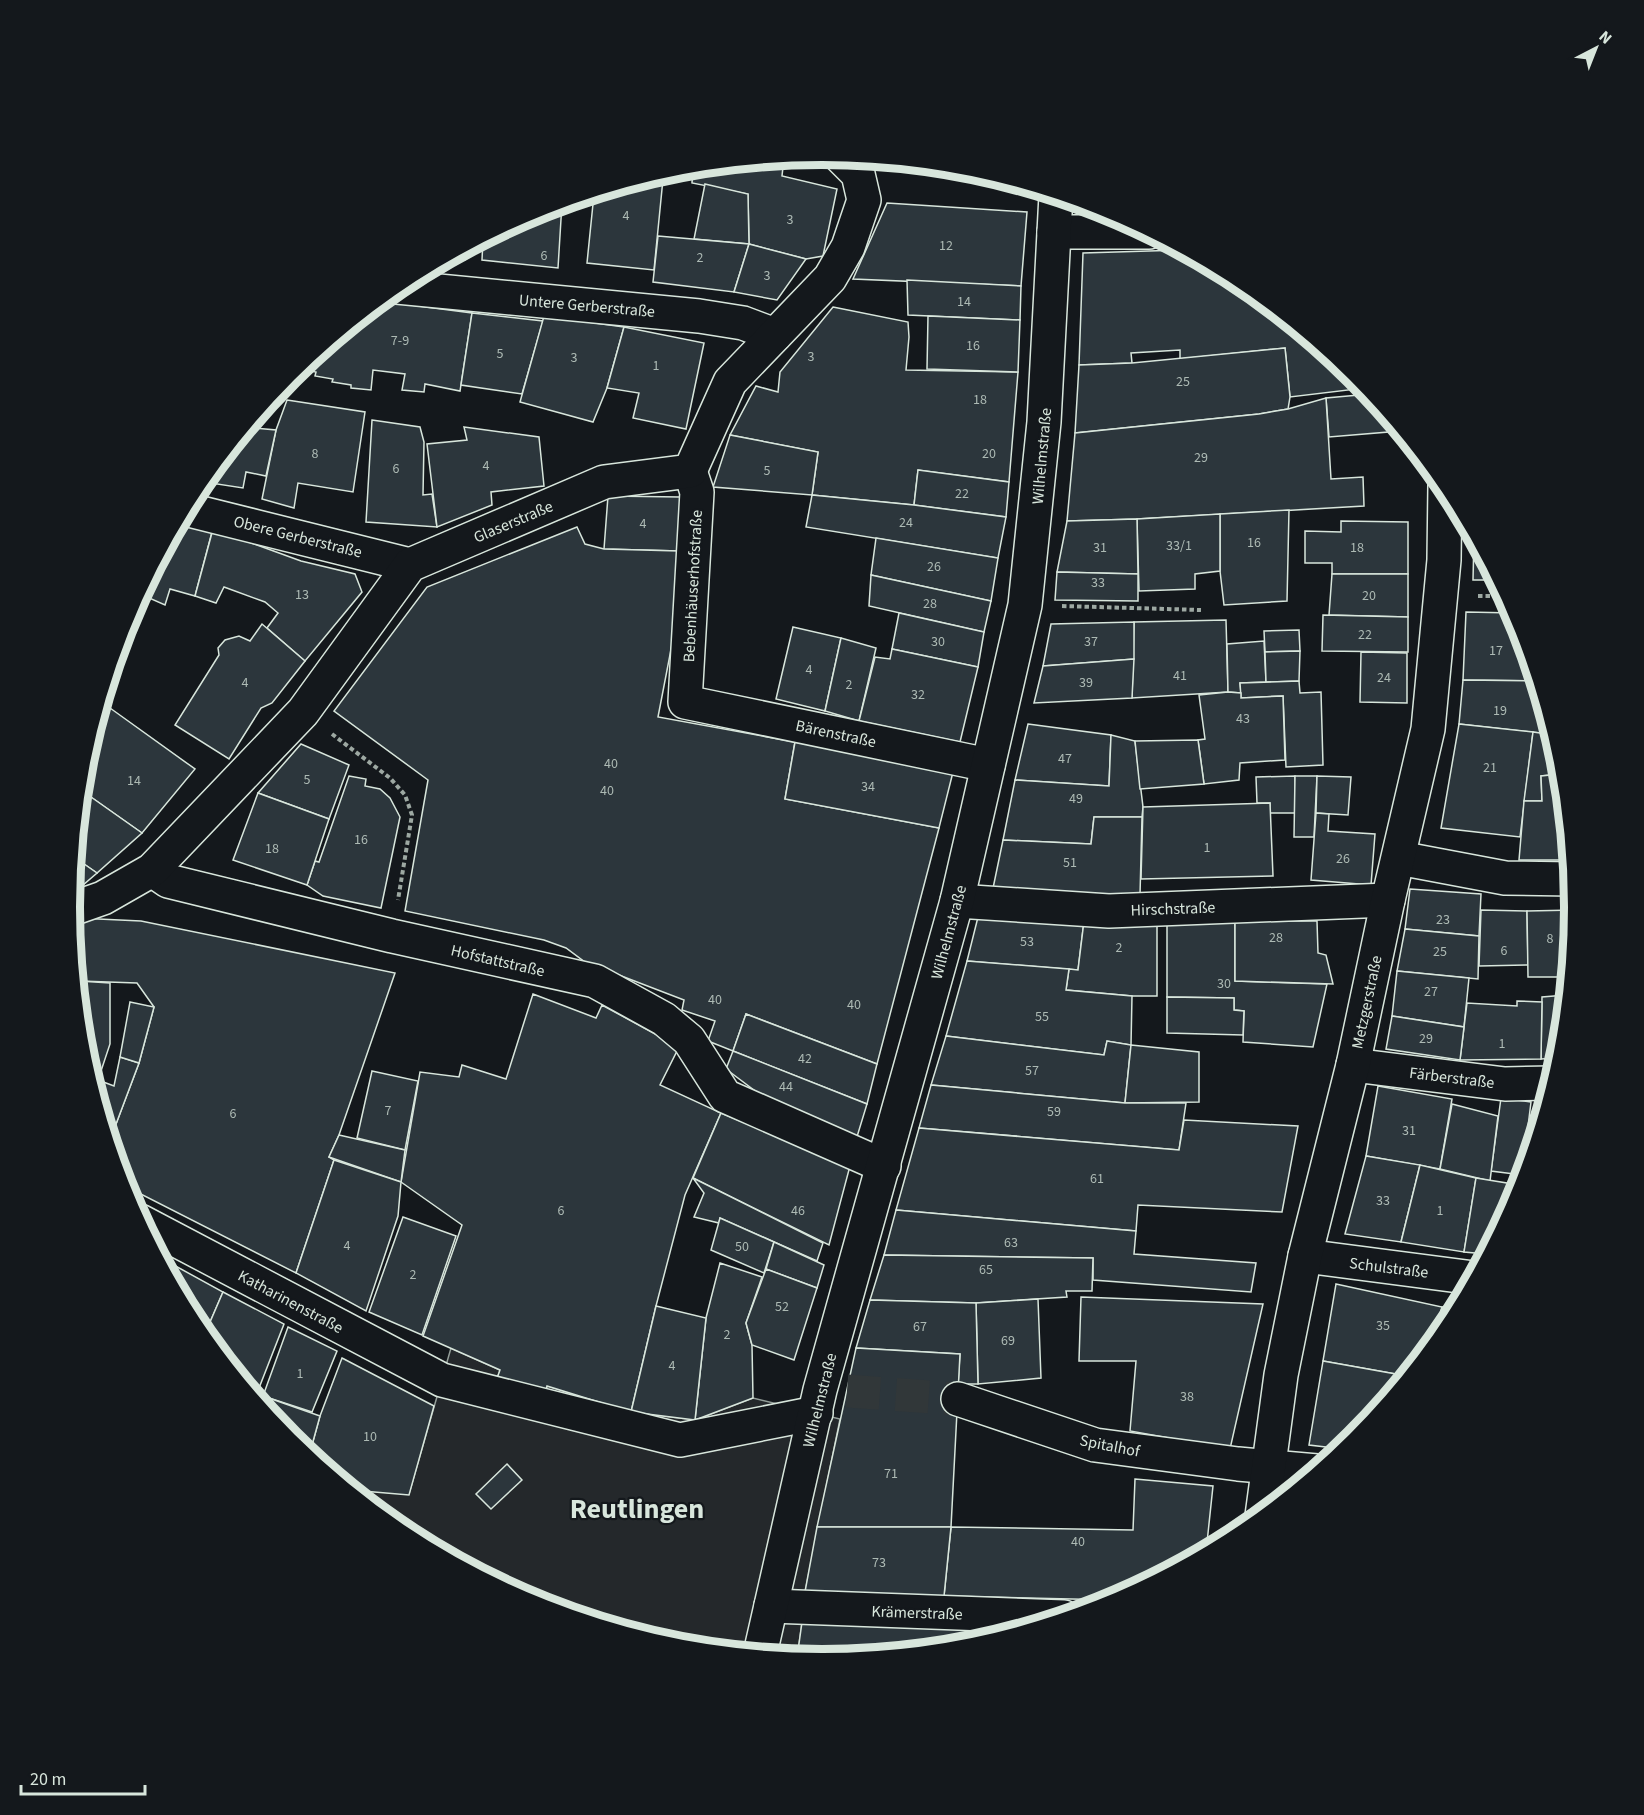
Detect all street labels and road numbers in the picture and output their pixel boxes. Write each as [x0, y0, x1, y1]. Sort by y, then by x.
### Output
street label: Untere Gerberstraße [518, 289, 656, 323]
street label: Wilhelmstraße [1027, 407, 1057, 505]
street label: Glaserstraße [470, 495, 557, 549]
street label: Bebenhäuserhofstraße [678, 509, 708, 663]
street label: Obere Gerberstraße [231, 510, 364, 564]
street label: Bärenstraße [794, 715, 878, 753]
street label: Wilhelmstraße [926, 883, 972, 982]
street label: Hirschstraße [1130, 897, 1216, 921]
street label: Hofstattstraße [449, 940, 547, 982]
street label: Metzgerstraße [1346, 953, 1388, 1051]
street label: Färberstraße [1408, 1062, 1496, 1094]
street label: Schulstraße [1348, 1252, 1430, 1284]
street label: Katharinenstraße [234, 1265, 347, 1339]
street label: Wilhelmstraße [798, 1351, 842, 1450]
street label: Spitalhof [1078, 1429, 1143, 1463]
street label: Krämerstraße [871, 1600, 963, 1626]

